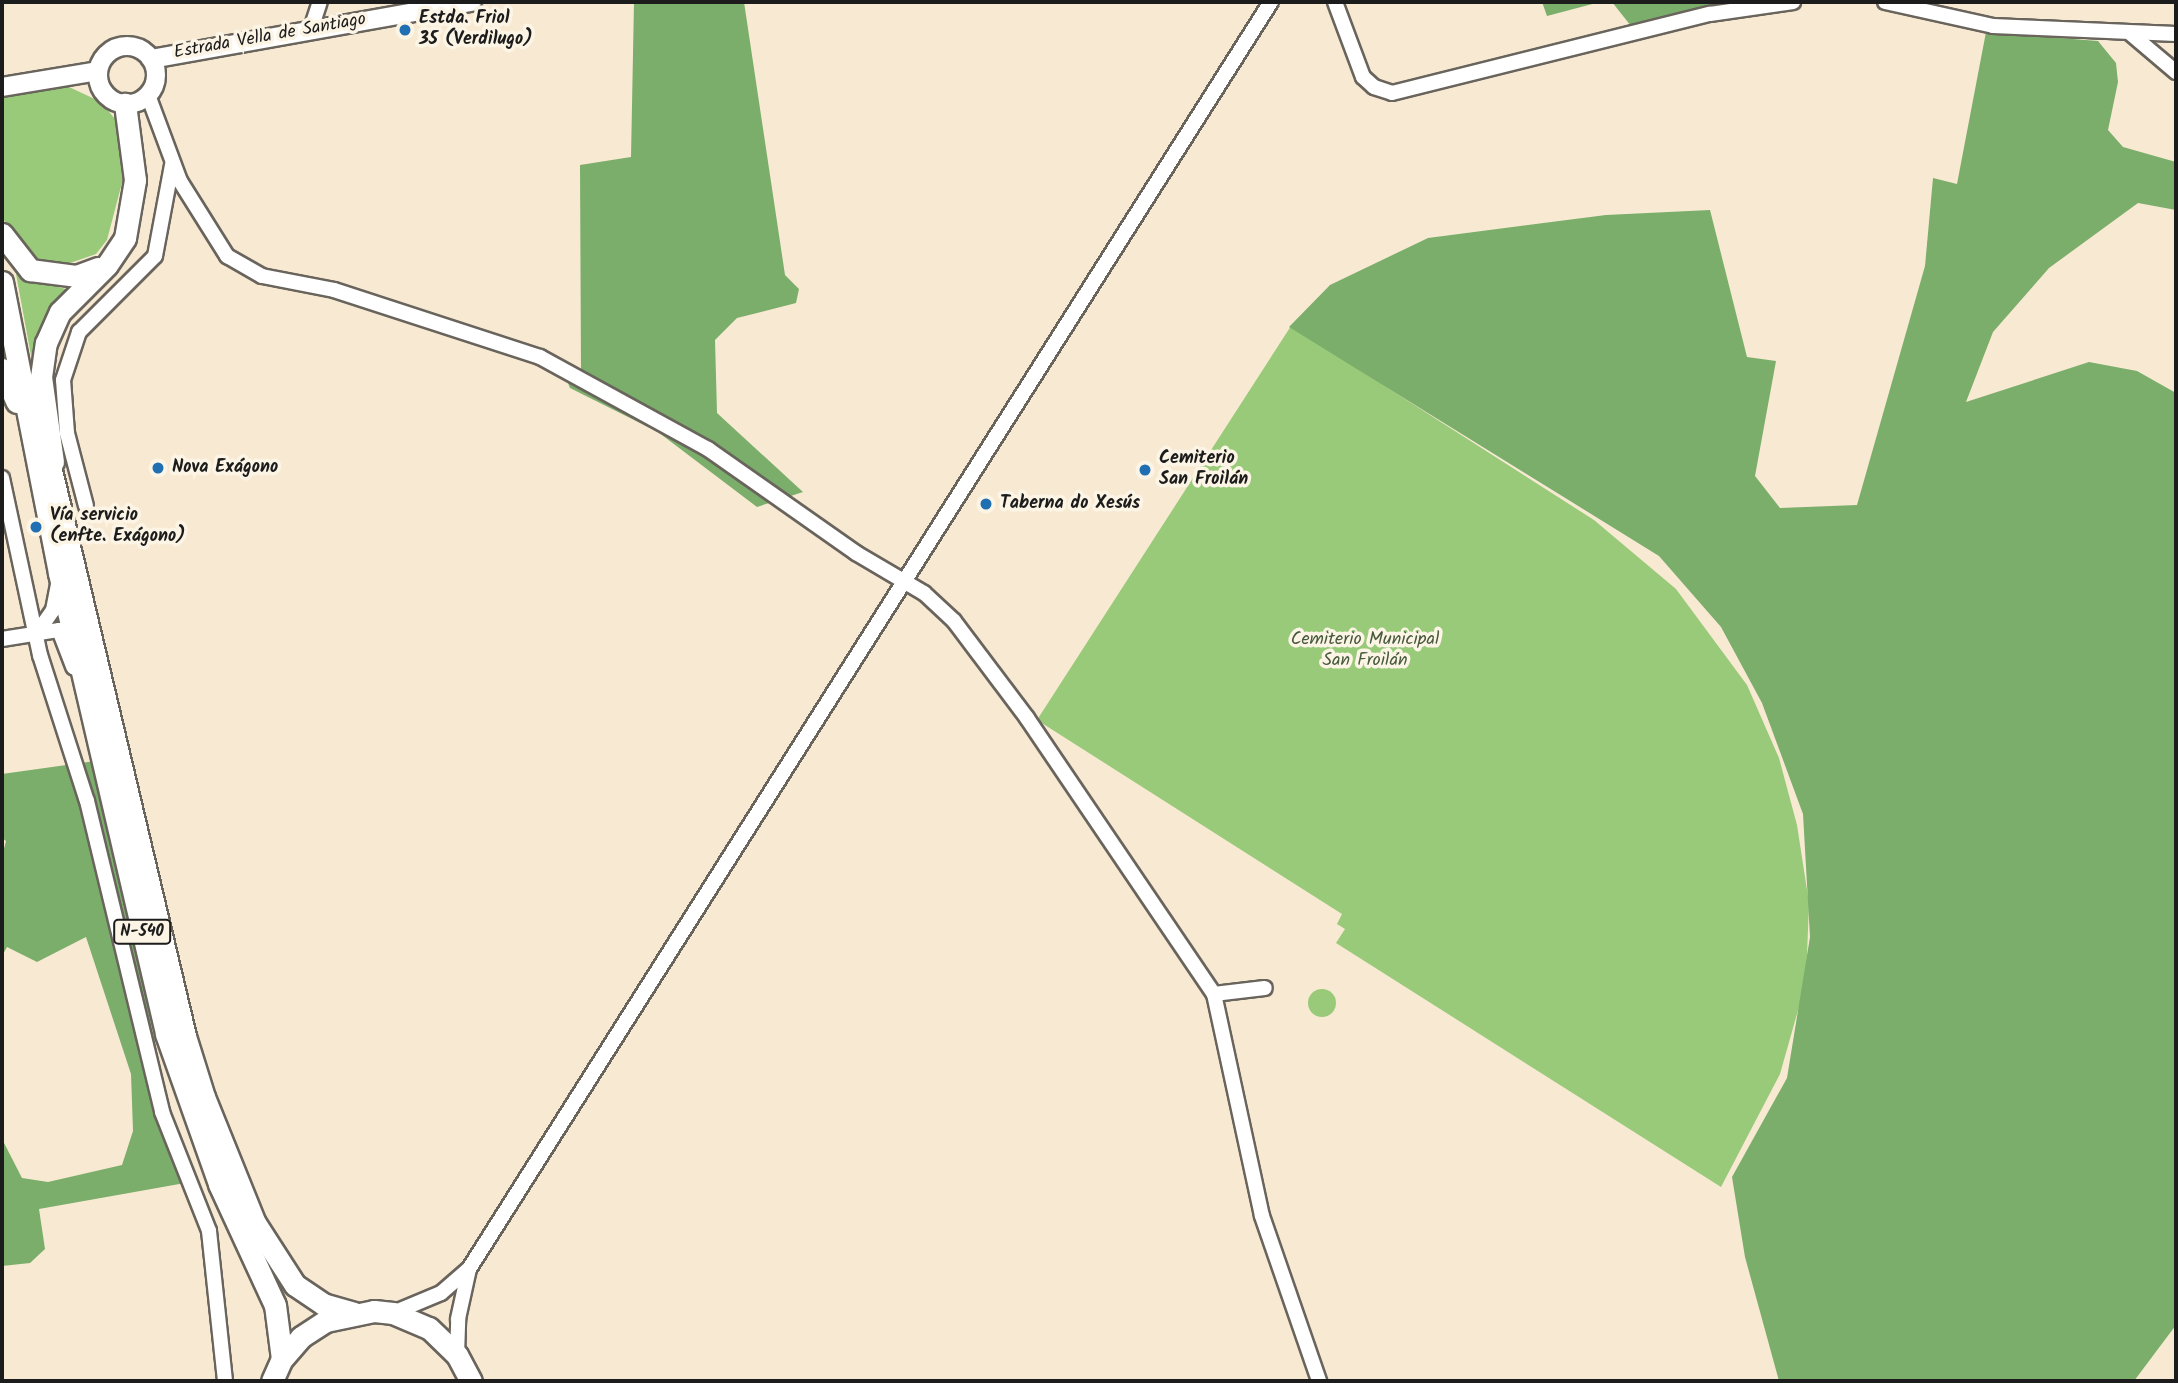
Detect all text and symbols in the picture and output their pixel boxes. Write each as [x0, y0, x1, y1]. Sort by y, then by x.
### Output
street label: Estrada Vella de Santiago [172, 9, 368, 65]
place label: Estda. Friol 35 (Verdilugo) [419, 9, 533, 52]
marker: Estda. Friol 35 (Verdilugo) [397, 22, 413, 38]
place label: Cemiterio San Froilán [1159, 449, 1248, 491]
place label: Nova Exágono [172, 457, 278, 479]
marker: Nova Exágono [150, 460, 166, 476]
marker: Cemiterio San Froilán [1137, 462, 1153, 478]
place label: Taberna do Xesús [1000, 493, 1140, 515]
marker: Taberna do Xesús [978, 496, 994, 512]
place label: Vía servicio (enfte. Exágono) [50, 506, 186, 548]
marker: Vía servicio (enfte. Exágono) [28, 519, 44, 535]
park label: Cemiterio Municipal San Froilán [1291, 630, 1439, 672]
road number: N-540 [112, 920, 172, 944]

